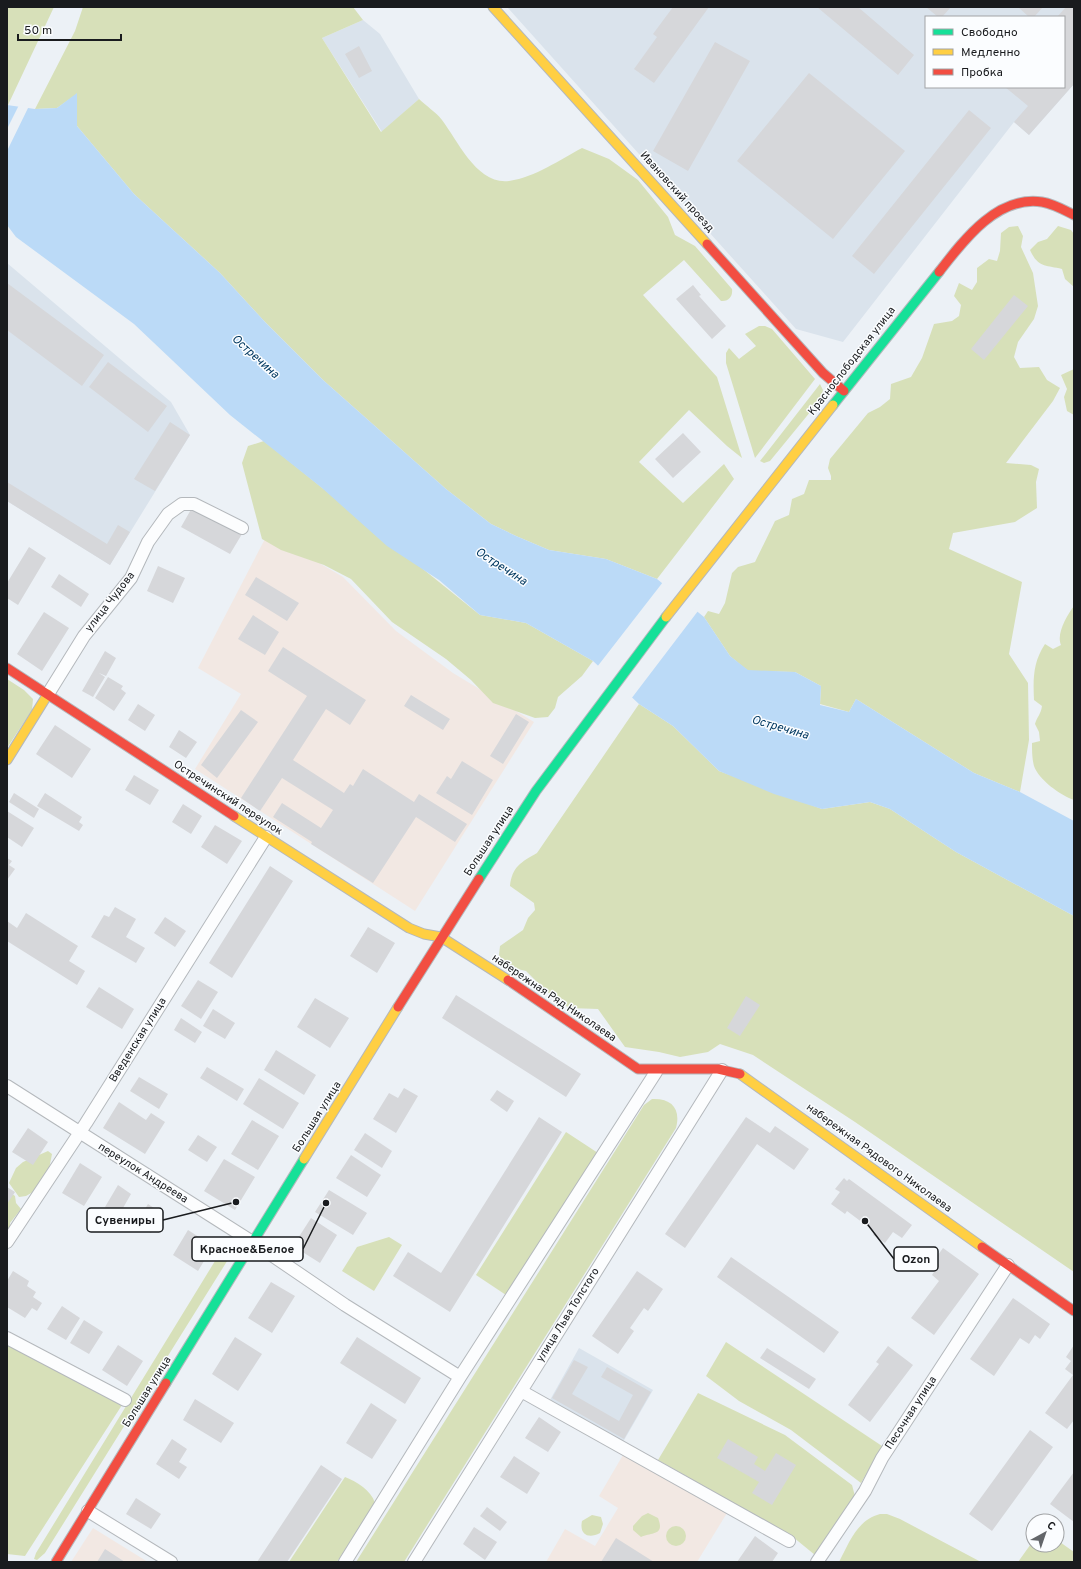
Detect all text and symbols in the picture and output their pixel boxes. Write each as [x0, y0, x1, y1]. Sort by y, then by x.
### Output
scale bar [18, 16, 121, 42]
legend [925, 16, 1065, 88]
text: 50 m [24, 23, 52, 39]
text: Свободно [961, 25, 1018, 41]
text: Медленно [961, 45, 1021, 61]
text: Пробка [961, 65, 1003, 81]
street label: Ивановский проезд [637, 149, 717, 235]
street label: Краснослободская улица [805, 304, 899, 418]
water label: Остречина [228, 331, 283, 383]
water label: Остречина [472, 544, 531, 590]
street label: улица Чудова [82, 569, 138, 635]
water label: Остречина [750, 712, 811, 744]
street label: Остречинский переулок [171, 757, 285, 839]
street label: Большая улица [461, 803, 517, 879]
street label: набережная Ряд Николаева [489, 951, 619, 1045]
street label: Введенская улица [106, 995, 170, 1085]
street label: Большая улица [290, 1079, 345, 1155]
street label: набережная Рядового Николаева [803, 1100, 955, 1216]
street label: переулок Андреева [95, 1140, 191, 1206]
callout: Сувениры [87, 1208, 163, 1232]
text: Сувениры [95, 1213, 155, 1229]
callout: Красное&Белое [192, 1237, 303, 1261]
text: Красное&Белое [200, 1242, 295, 1258]
callout: Ozon [894, 1247, 938, 1271]
text: Ozon [902, 1252, 930, 1268]
street label: улица Льва Толстого [533, 1265, 603, 1365]
street label: Большая улица [120, 1354, 175, 1430]
street label: Песочная улица [882, 1374, 940, 1452]
north arrow [1025, 1513, 1065, 1553]
text: С [1044, 1518, 1058, 1534]

